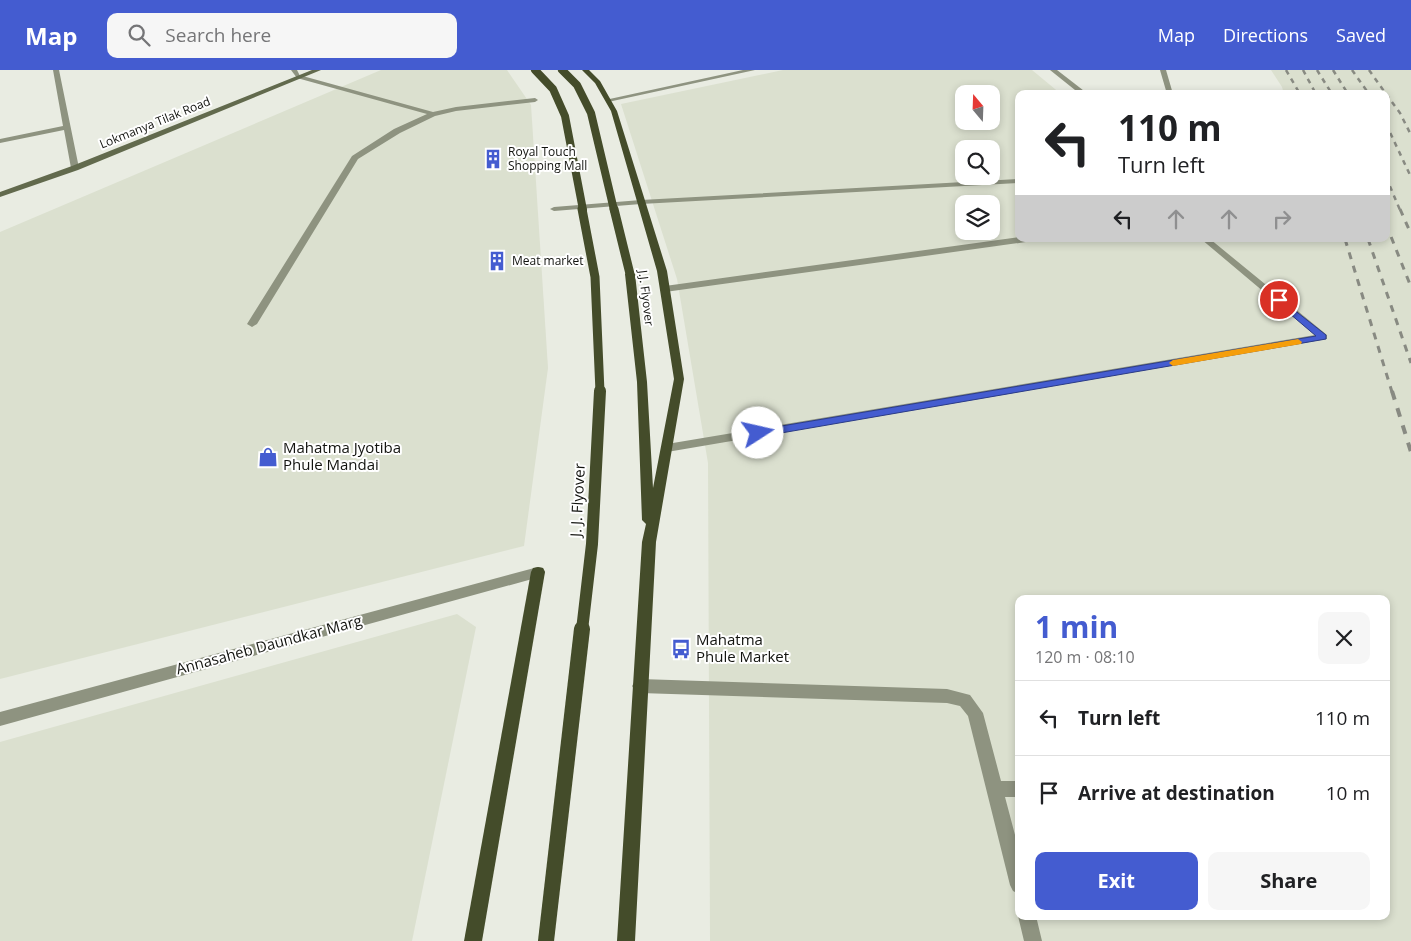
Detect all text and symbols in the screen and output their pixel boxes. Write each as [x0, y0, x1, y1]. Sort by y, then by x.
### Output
search box [107, 13, 457, 58]
text: Map [25, 19, 77, 52]
icon: search [125, 21, 153, 49]
text: Search here [165, 22, 271, 48]
text: Map [1158, 23, 1195, 47]
text: Directions [1223, 23, 1308, 47]
text: Saved [1336, 23, 1386, 47]
north arrow [955, 85, 1000, 130]
map controls [955, 85, 1000, 240]
street label: Lokmanya Tilak Road [97, 93, 213, 153]
text: 110 m [1118, 104, 1222, 151]
icon: left [1035, 110, 1100, 175]
button: search [955, 140, 1000, 185]
place label: Royal Touch Shopping Mall [508, 143, 587, 174]
building icon: Royal Touch Shopping Mall [482, 148, 504, 170]
text: Turn left [1118, 149, 1205, 179]
button: layers [955, 195, 1000, 240]
icon: left [1109, 205, 1137, 233]
icon: ahead [1162, 205, 1190, 233]
icon: ahead [1215, 205, 1243, 233]
icon: right [1268, 205, 1296, 233]
building icon: Meat market [486, 250, 508, 272]
place label: Meat market [512, 252, 584, 269]
street label: J.J. Flyover [635, 268, 658, 327]
pin [1258, 279, 1300, 321]
icon: arrive [1265, 286, 1293, 314]
position arrow [731, 406, 783, 458]
place label: Mahatma Jyotiba Phule Mandai [283, 437, 401, 474]
shop icon: Mahatma Jyotiba Phule Mandai [257, 446, 279, 468]
street label: J. J. Flyover [565, 463, 589, 539]
text: 1 min [1035, 606, 1118, 647]
street label: Annasaheb Daundkar Marg [174, 610, 364, 678]
button: close [1318, 612, 1370, 664]
place label: Mahatma Phule Market [696, 629, 789, 666]
bus stop icon: Mahatma Phule Market [670, 638, 692, 660]
text: 120 m · 08:10 [1035, 646, 1135, 668]
icon: left [1035, 704, 1063, 732]
text: Turn left [1078, 705, 1160, 731]
text: 110 m [1315, 705, 1370, 731]
icon: arrive [1035, 779, 1063, 807]
text: Arrive at destination [1078, 780, 1275, 806]
text: 10 m [1326, 780, 1370, 806]
button: Exit [1035, 852, 1198, 910]
button: Share [1208, 852, 1370, 910]

